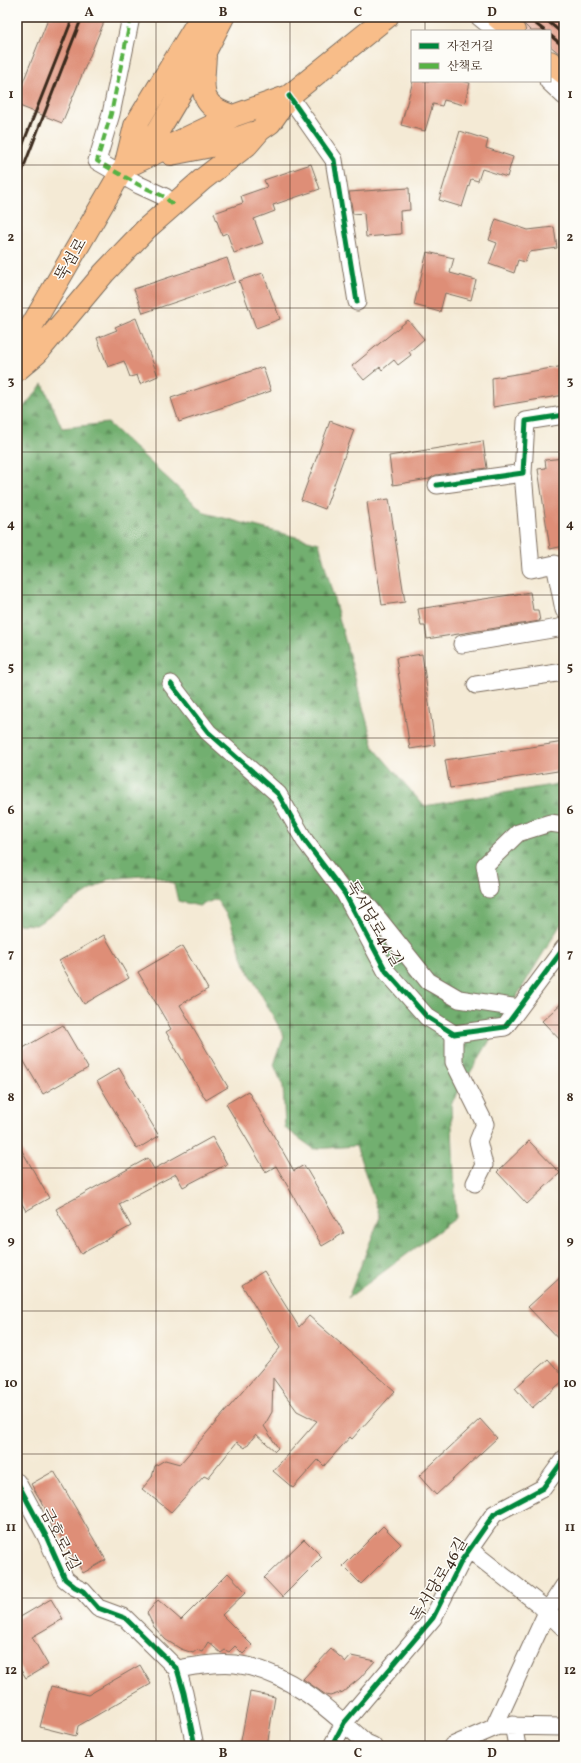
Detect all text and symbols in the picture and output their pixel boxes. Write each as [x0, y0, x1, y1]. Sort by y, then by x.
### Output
text: A [84, 4, 94, 22]
text: B [219, 4, 228, 22]
text: C [354, 4, 362, 22]
text: D [487, 4, 497, 22]
legend [411, 30, 551, 82]
text: 자전거길 [447, 39, 493, 55]
text: 산책로 [447, 59, 482, 75]
text: 1 [8, 86, 14, 104]
text: 1 [567, 86, 573, 104]
text: 2 [8, 229, 15, 247]
text: 2 [567, 229, 574, 247]
street label: 뚝섬로 [51, 234, 93, 286]
text: 3 [8, 373, 15, 391]
text: 3 [567, 373, 574, 391]
text: 4 [7, 516, 15, 534]
text: 4 [566, 516, 574, 534]
text: 5 [8, 659, 14, 677]
text: 5 [567, 659, 573, 677]
text: 6 [7, 802, 15, 820]
text: 6 [566, 802, 574, 820]
street label: 독서당로44길 [340, 877, 407, 971]
text: 7 [8, 946, 14, 964]
text: 7 [567, 946, 573, 964]
text: 8 [7, 1089, 15, 1107]
text: 8 [566, 1089, 574, 1107]
text: 9 [7, 1232, 15, 1250]
text: 9 [566, 1232, 574, 1250]
text: 10 [4, 1375, 18, 1393]
text: 10 [563, 1375, 577, 1393]
street label: 금호로1길 [34, 1505, 84, 1575]
text: 11 [6, 1519, 16, 1537]
text: 11 [565, 1519, 575, 1537]
street label: 독서당로46길 [406, 1534, 474, 1626]
text: 12 [5, 1662, 17, 1680]
text: 12 [564, 1662, 576, 1680]
text: A [84, 1745, 94, 1763]
text: B [219, 1745, 228, 1763]
text: C [354, 1745, 362, 1763]
text: D [487, 1745, 497, 1763]

